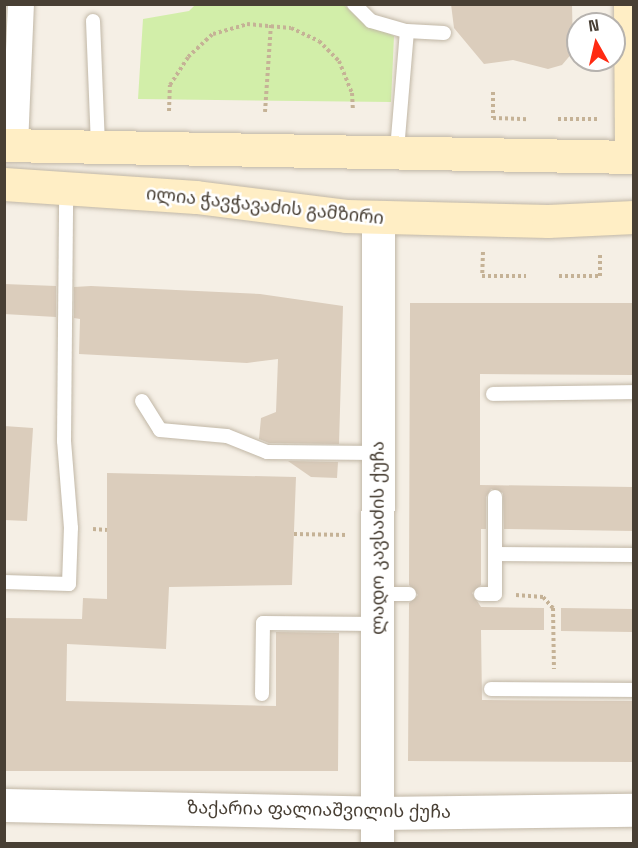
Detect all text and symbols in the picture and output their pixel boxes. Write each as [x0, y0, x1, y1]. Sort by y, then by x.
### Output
north arrow [566, 12, 626, 72]
text: N [587, 15, 600, 37]
street label: ილია ჭავჭავაძის გამზირი [145, 183, 385, 229]
street label: ლადო კავსაძის ქუჩა [367, 441, 389, 635]
street label: ზაქარია ფალიაშვილის ქუჩა [187, 797, 451, 823]

